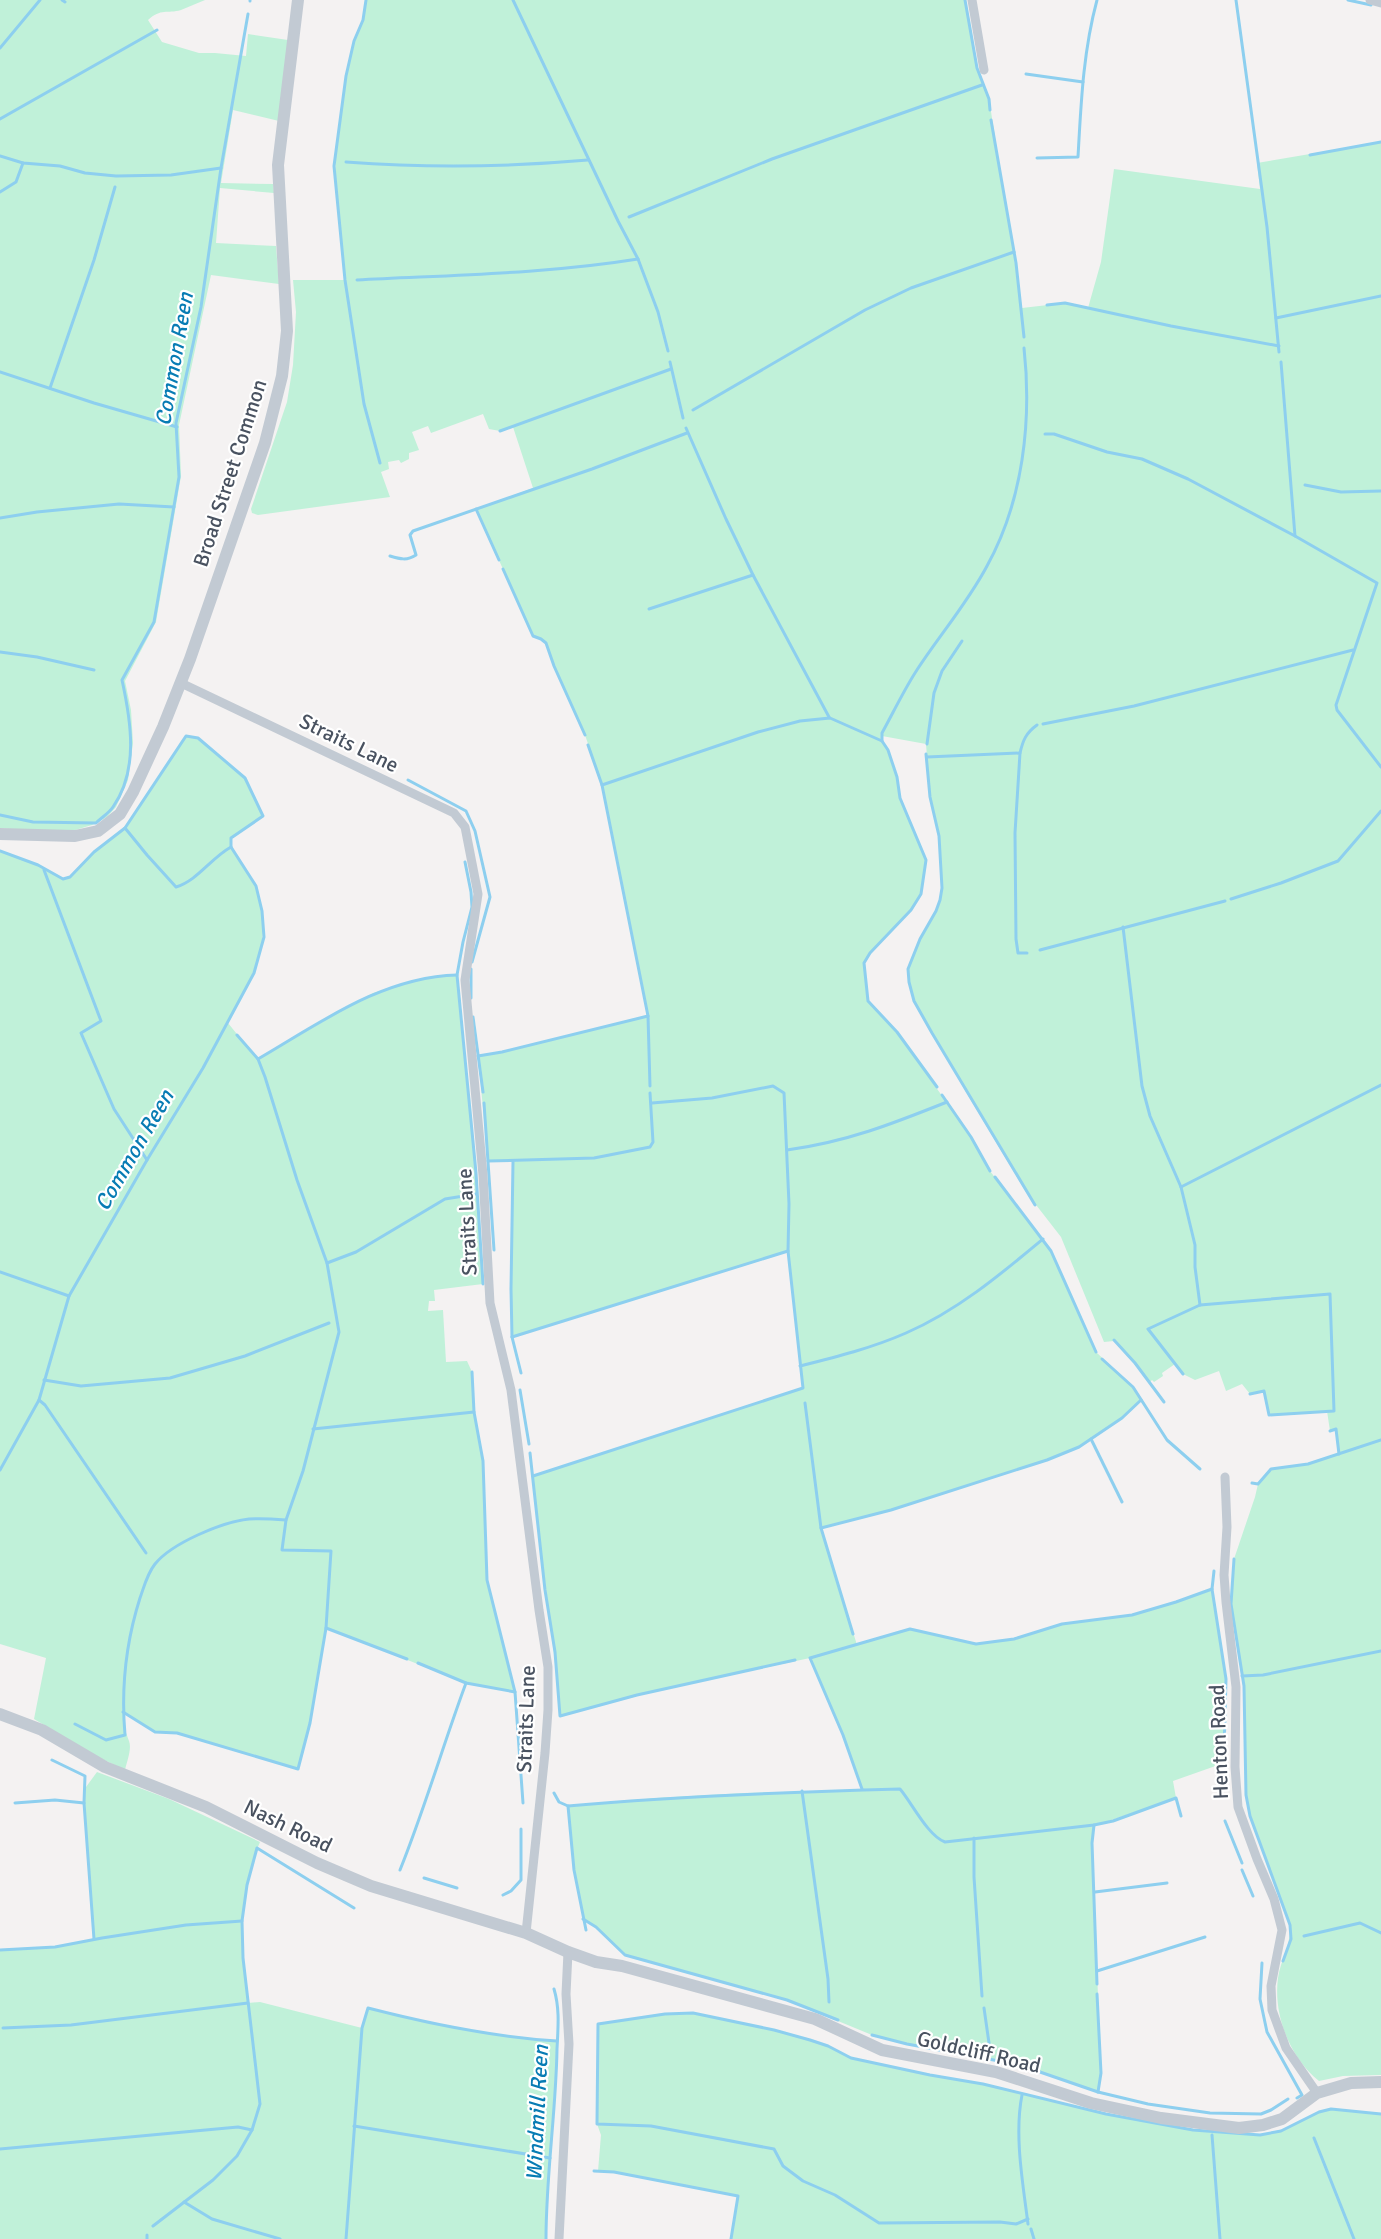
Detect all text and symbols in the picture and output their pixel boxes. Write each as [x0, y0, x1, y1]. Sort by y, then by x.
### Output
water label: Common Reen [149, 289, 199, 428]
street label: Broad Street Common [187, 376, 273, 570]
street label: Straits Lane [295, 708, 403, 778]
water label: Common Reen [89, 1084, 180, 1215]
street label: Straits Lane [451, 1168, 483, 1276]
street label: Straits Lane [511, 1665, 541, 1773]
street label: Henton Road [1204, 1684, 1234, 1800]
street label: Nash Road [240, 1793, 336, 1859]
street label: Goldcliff Road [915, 2025, 1043, 2079]
water label: Windmill Reen [520, 2043, 554, 2182]

